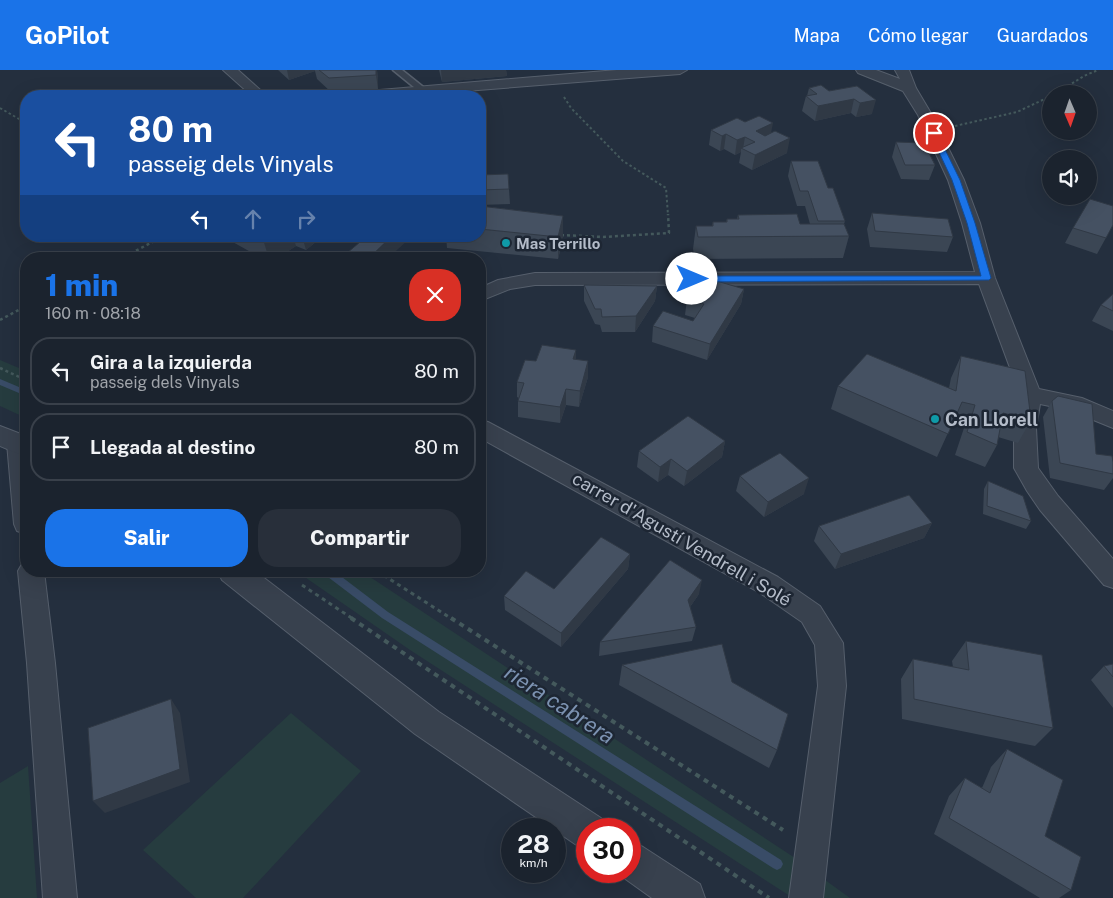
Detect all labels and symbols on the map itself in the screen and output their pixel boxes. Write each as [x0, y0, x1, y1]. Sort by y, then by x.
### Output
north arrow [1042, 85, 1098, 140]
pin [913, 112, 955, 154]
place label: Mas Terrillo [516, 235, 601, 252]
marker: Mas Terrillo [500, 237, 512, 249]
position arrow [665, 252, 717, 304]
place label: Can Llorell [945, 409, 1038, 430]
marker: Can Llorell [929, 413, 941, 425]
street label: carrer d'Agustí Vendrell i Solé [569, 468, 795, 610]
water label: riera cabrera [500, 659, 620, 749]
speed limit sign: 30 [576, 818, 641, 883]

